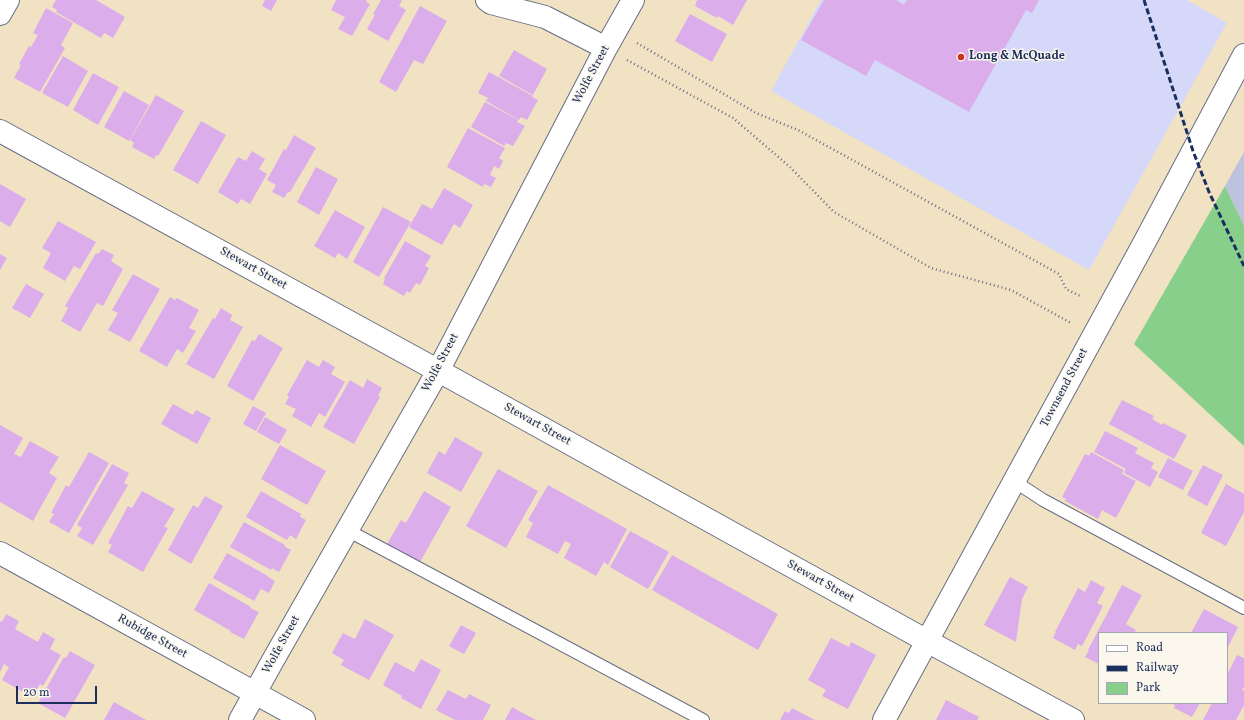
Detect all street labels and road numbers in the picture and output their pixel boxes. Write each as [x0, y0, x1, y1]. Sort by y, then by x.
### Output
street label: Wolfe Street [570, 43, 614, 107]
street label: Stewart Street [217, 245, 289, 293]
street label: Wolfe Street [419, 331, 463, 395]
street label: Townsend Street [1038, 346, 1092, 430]
street label: Stewart Street [501, 401, 573, 449]
street label: Stewart Street [784, 558, 856, 606]
street label: Rubidge Street [115, 612, 189, 662]
street label: Wolfe Street [260, 613, 304, 677]

